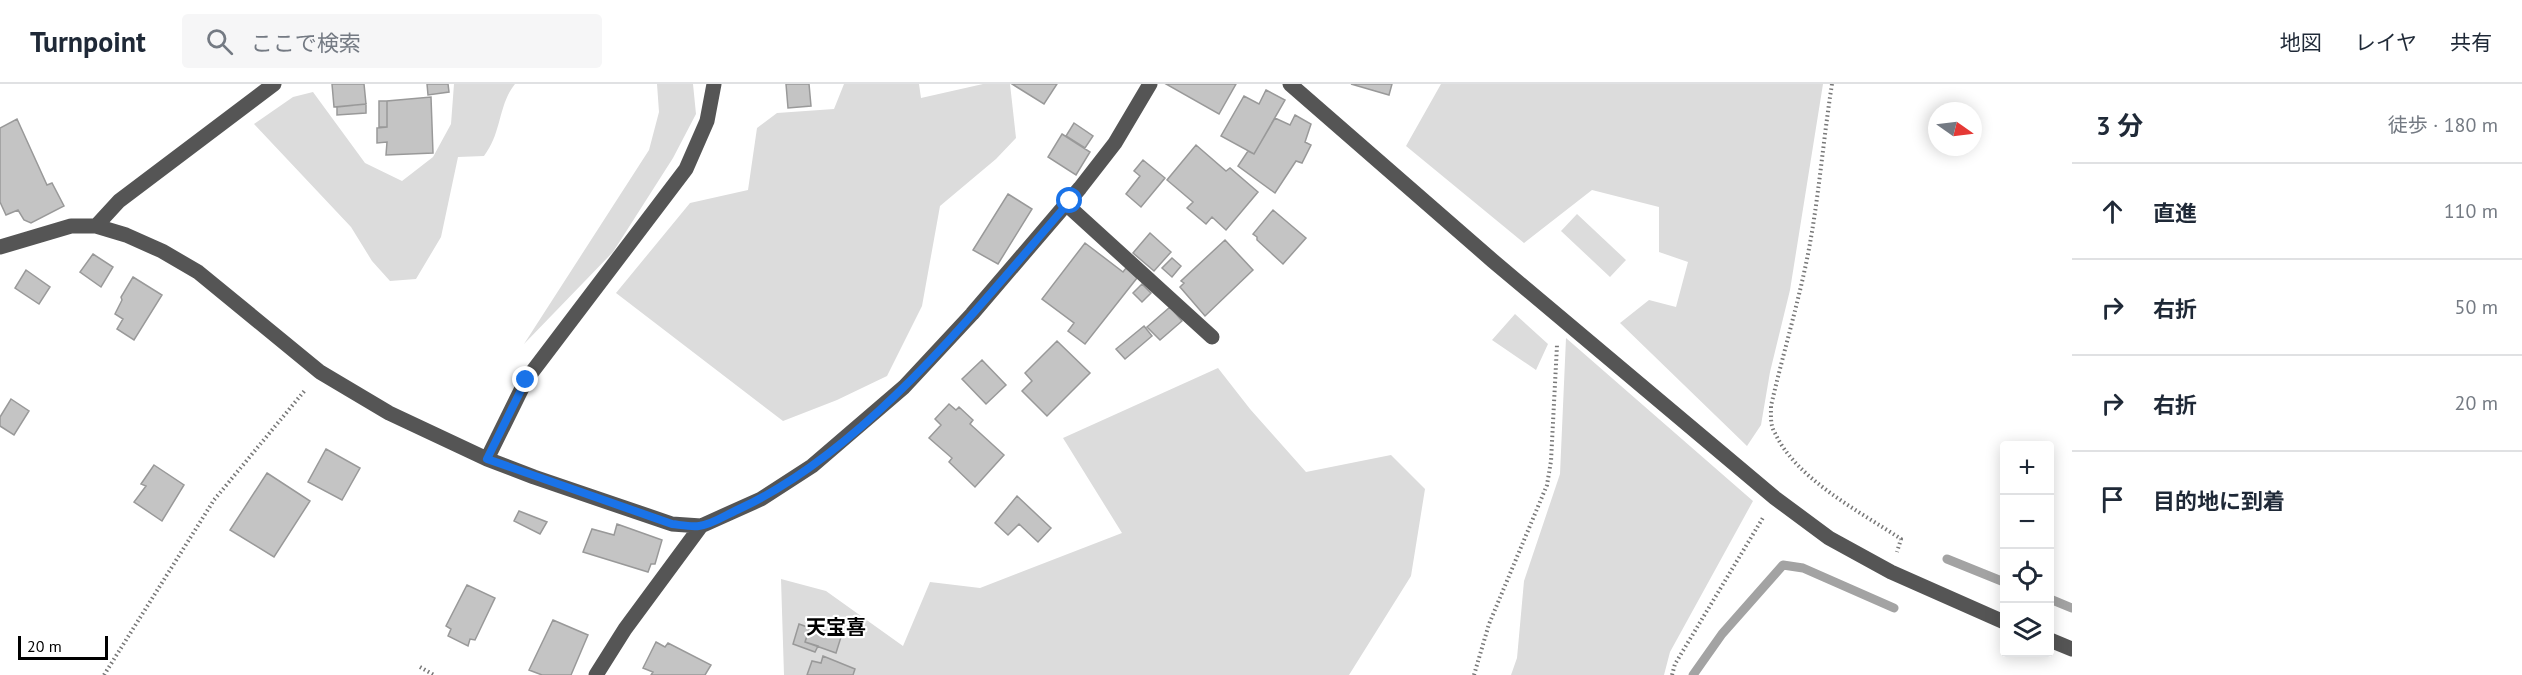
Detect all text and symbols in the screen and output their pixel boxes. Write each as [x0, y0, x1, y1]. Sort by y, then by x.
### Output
search box [182, 14, 602, 68]
text: Turnpoint [30, 23, 146, 60]
icon: search [203, 25, 236, 58]
text: ここで検索 [251, 29, 361, 57]
text: 地図 [2280, 29, 2322, 56]
text: レイヤ [2355, 29, 2417, 56]
text: 共有 [2450, 29, 2492, 56]
north arrow [1928, 102, 1982, 156]
text: 3 分 [2096, 109, 2143, 142]
text: 徒歩 · 180 m [2388, 112, 2498, 138]
route start [1056, 187, 1082, 213]
icon: ahead [2096, 195, 2129, 228]
text: 110 m [2444, 198, 2498, 224]
text: 直進 [2153, 199, 2197, 227]
icon: right [2096, 291, 2129, 324]
text: 50 m [2455, 294, 2498, 320]
text: 右折 [2153, 295, 2197, 323]
route end [512, 366, 538, 392]
icon: right [2096, 387, 2129, 420]
text: 20 m [2455, 390, 2498, 416]
text: 右折 [2153, 391, 2197, 419]
map controls [2000, 441, 2054, 657]
button: + [2000, 441, 2054, 495]
icon: arrive [2096, 483, 2129, 516]
text: 目的地に到着 [2153, 487, 2285, 515]
button: − [2000, 495, 2054, 549]
button: locate [2000, 549, 2054, 603]
button: layers [2000, 603, 2054, 657]
district label: 天宝喜 [806, 614, 866, 640]
scale bar [18, 633, 108, 660]
text: 20 m [27, 636, 62, 656]

